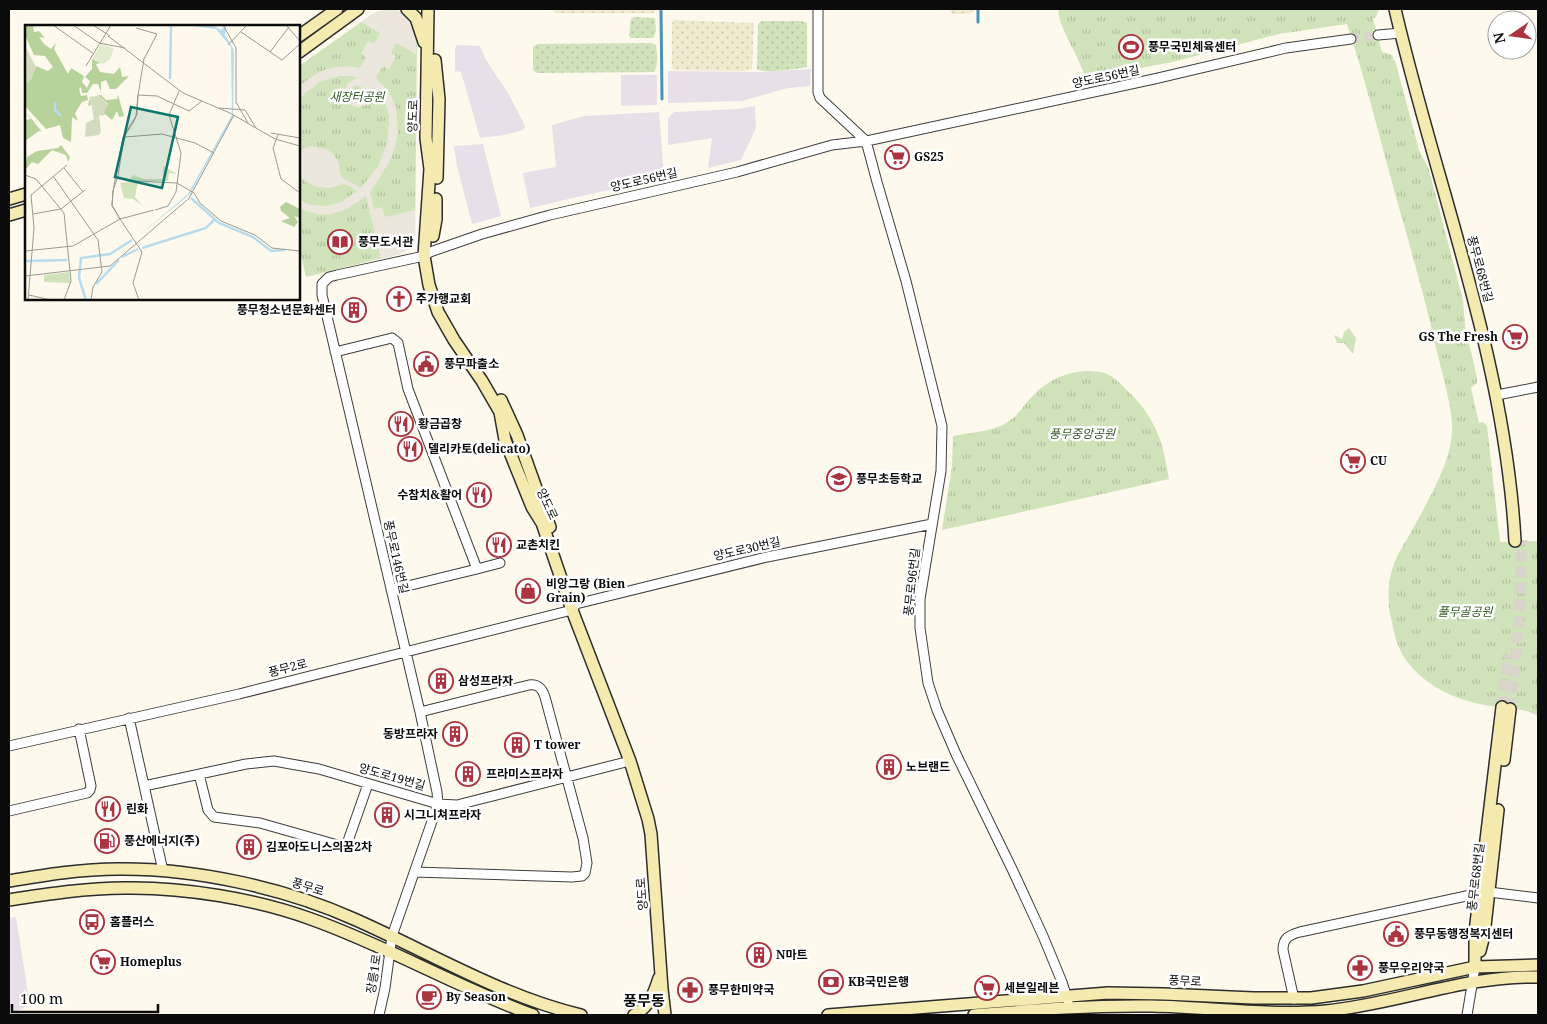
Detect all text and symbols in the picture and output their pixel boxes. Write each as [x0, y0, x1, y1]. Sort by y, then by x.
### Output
north arrow [1487, 10, 1537, 60]
inset map [25, 25, 300, 300]
text: N [1488, 31, 1509, 46]
sports icon: 풍무국민체육센터 [1118, 34, 1144, 60]
place label: 풍무국민체육센터 [1148, 38, 1236, 55]
street label: 양도로56번길 [1071, 61, 1141, 92]
park label: 새장터공원 [329, 88, 386, 105]
street label: 양도로 [403, 99, 422, 133]
supermarket icon: GS25 [884, 144, 910, 170]
place label: GS25 [914, 148, 944, 165]
street label: 양도로56번길 [609, 164, 679, 196]
library icon: 풍무도서관 [327, 229, 353, 255]
place label: 풍무도서관 [358, 233, 413, 250]
street label: 풍무로68번길 [1463, 234, 1498, 304]
church icon: 주가행교회 [386, 286, 412, 312]
place label: 주가행교회 [416, 290, 471, 307]
building icon: 풍무청소년문화센터 [341, 297, 367, 323]
place label: 풍무청소년문화센터 [237, 301, 336, 318]
supermarket icon: GS The Fresh [1502, 324, 1528, 350]
place label: GS The Fresh [1418, 328, 1498, 345]
public building icon: 풍무파출소 [413, 351, 439, 377]
place label: 풍무파출소 [444, 355, 499, 372]
restaurant icon: 황금곱창 [388, 411, 414, 437]
place label: 황금곱창 [418, 415, 462, 432]
park label: 풍무중앙공원 [1049, 425, 1116, 442]
restaurant icon: 델리카토(delicato) [397, 436, 423, 462]
place label: 델리카토(delicato) [428, 440, 531, 457]
supermarket icon: CU [1340, 448, 1366, 474]
place label: CU [1370, 452, 1387, 469]
school or university icon: 풍무초등학교 [826, 466, 852, 492]
place label: 풍무초등학교 [856, 470, 922, 487]
restaurant icon: 수참치&활어 [466, 482, 492, 508]
street label: 양도로 [533, 485, 562, 522]
place label: 수참치&활어 [397, 486, 462, 503]
street label: 풍무로146번길 [380, 518, 413, 595]
restaurant icon: 교촌치킨 [486, 532, 512, 558]
street label: 양도로30번길 [712, 533, 782, 565]
place label: 교촌치킨 [516, 536, 560, 553]
street label: 풍무로96번길 [899, 547, 924, 617]
place label: 비앙그랑 (Bien Grain) [546, 575, 625, 606]
shop icon: 비앙그랑 (Bien Grain) [515, 578, 541, 604]
park label: 풀무골공원 [1437, 603, 1494, 620]
street label: 풍무2로 [266, 654, 309, 681]
building icon: 삼성프라자 [428, 668, 454, 694]
place label: 삼성프라자 [458, 672, 513, 689]
building icon: 동방프라자 [442, 721, 468, 747]
place label: 동방프라자 [383, 725, 438, 742]
building icon: T tower [504, 732, 530, 758]
place label: T tower [534, 736, 581, 753]
building icon: 노브랜드 [876, 754, 902, 780]
place label: 노브랜드 [906, 758, 950, 775]
street label: 양도로19번길 [357, 759, 427, 794]
building icon: 프라미스프라자 [455, 761, 481, 787]
place label: 프라미스프라자 [486, 765, 563, 782]
restaurant icon: 린화 [95, 796, 121, 822]
place label: 린화 [126, 800, 148, 817]
building icon: 시그니쳐프라자 [374, 802, 400, 828]
place label: 시그니쳐프라자 [404, 806, 481, 823]
fuel station icon: 풍산에너지(주) [94, 828, 120, 854]
place label: 풍산에너지(주) [124, 832, 200, 849]
building icon: 김포아도니스의꿈2차 [236, 834, 262, 860]
place label: 김포아도니스의꿈2차 [266, 838, 372, 855]
street label: 풍무로68번길 [1463, 842, 1488, 912]
street label: 풍무로 [290, 874, 326, 899]
street label: 양도로 [632, 877, 651, 911]
bus stop icon: 홈플러스 [79, 909, 105, 935]
place label: 홈플러스 [110, 913, 154, 930]
public building icon: 풍무동행정복지센터 [1383, 921, 1409, 947]
place label: 풍무동행정복지센터 [1414, 925, 1513, 942]
building icon: N마트 [746, 942, 772, 968]
place label: N마트 [776, 946, 808, 963]
supermarket icon: Homeplus [90, 949, 116, 975]
place label: Homeplus [120, 953, 182, 970]
street label: 장릉1로 [362, 953, 385, 995]
pharmacy icon: 풍무우리약국 [1347, 955, 1373, 981]
place label: 풍무우리약국 [1378, 959, 1444, 976]
bank icon: KB국민은행 [818, 969, 844, 995]
street label: 풍무로 [1168, 971, 1202, 990]
place label: KB국민은행 [848, 973, 909, 990]
supermarket icon: 세븐일레븐 [974, 975, 1000, 1001]
pharmacy icon: 풍무한미약국 [677, 977, 703, 1003]
place label: 세븐일레븐 [1004, 979, 1059, 996]
place label: 풍무한미약국 [708, 981, 774, 998]
scale bar [12, 982, 159, 1014]
cafe icon: By Season [416, 984, 442, 1010]
text: 100 m [20, 988, 63, 1008]
place label: By Season [446, 988, 506, 1005]
district label: 풍무동 [623, 990, 665, 1010]

